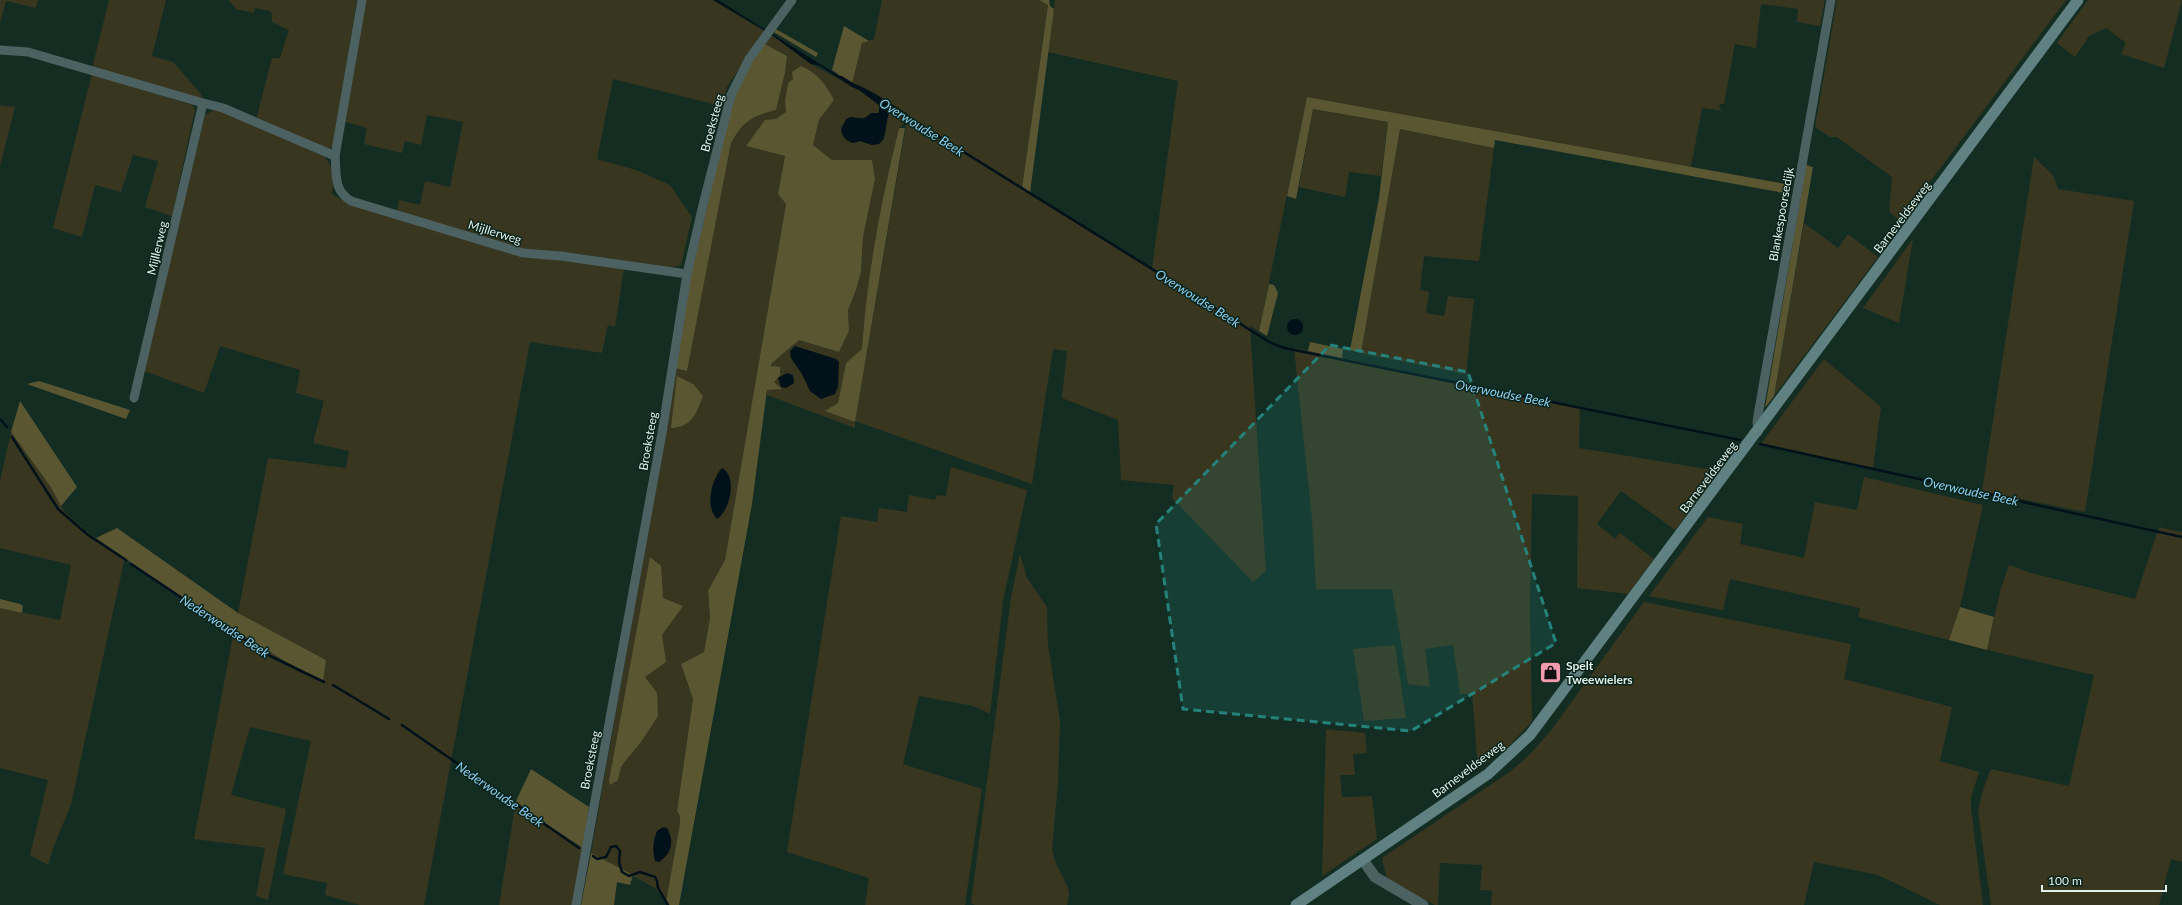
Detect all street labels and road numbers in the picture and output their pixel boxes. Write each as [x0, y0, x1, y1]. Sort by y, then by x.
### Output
street label: Broeksteeg [697, 92, 727, 154]
street label: Blankespoorsedijk [1765, 165, 1797, 262]
street label: Barneveldseweg [1870, 178, 1934, 256]
street label: Mijllerweg [466, 217, 524, 247]
street label: Mijllerweg [143, 219, 171, 277]
street label: Broeksteeg [635, 410, 661, 472]
street label: Barneveldseweg [1676, 438, 1740, 516]
street label: Broeksteeg [577, 729, 603, 791]
street label: Barneveldseweg [1429, 737, 1507, 801]

